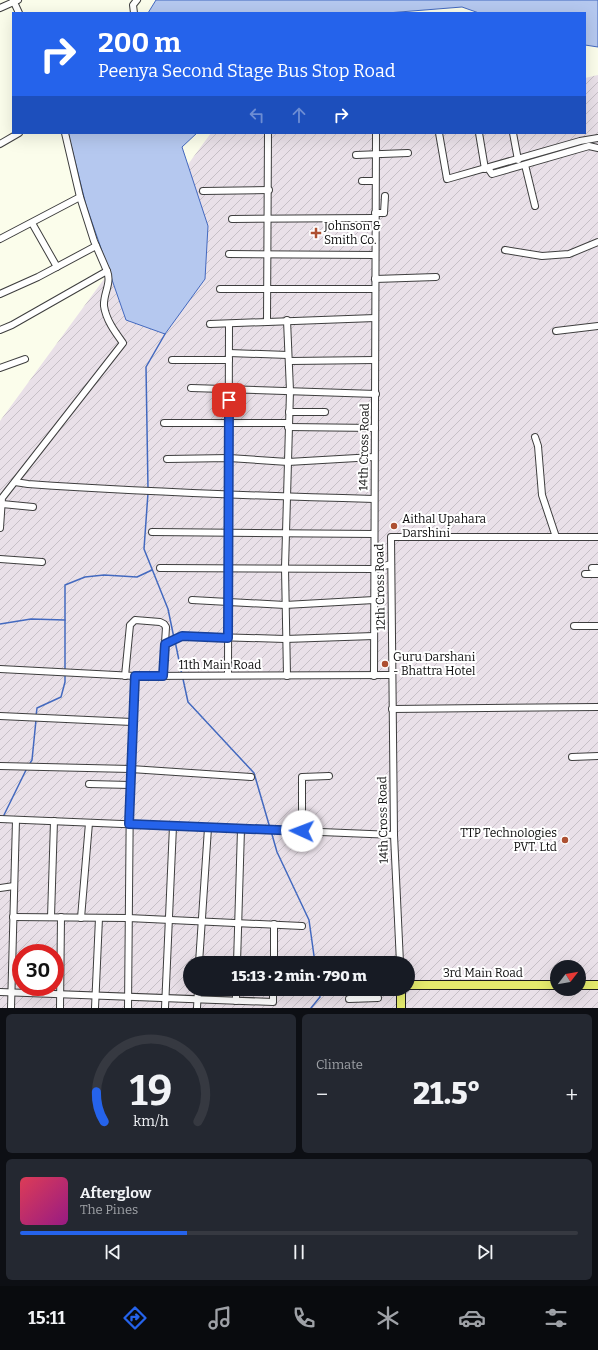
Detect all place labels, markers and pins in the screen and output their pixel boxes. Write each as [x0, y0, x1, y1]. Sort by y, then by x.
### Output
place label: Johnson & Smith Co. [323, 219, 381, 247]
marker: Johnson & Smith Co. [311, 228, 321, 238]
pin [212, 383, 246, 417]
place label: Aithal Upahara Darshini [402, 512, 487, 540]
marker: Aithal Upahara Darshini [389, 521, 399, 531]
place label: Guru Darshani - Bhattra Hotel [393, 650, 476, 678]
marker: Guru Darshani - Bhattra Hotel [380, 659, 390, 669]
place label: TTP Technologies PVT. Ltd [460, 826, 557, 854]
marker: TTP Technologies PVT. Ltd [560, 835, 570, 845]

